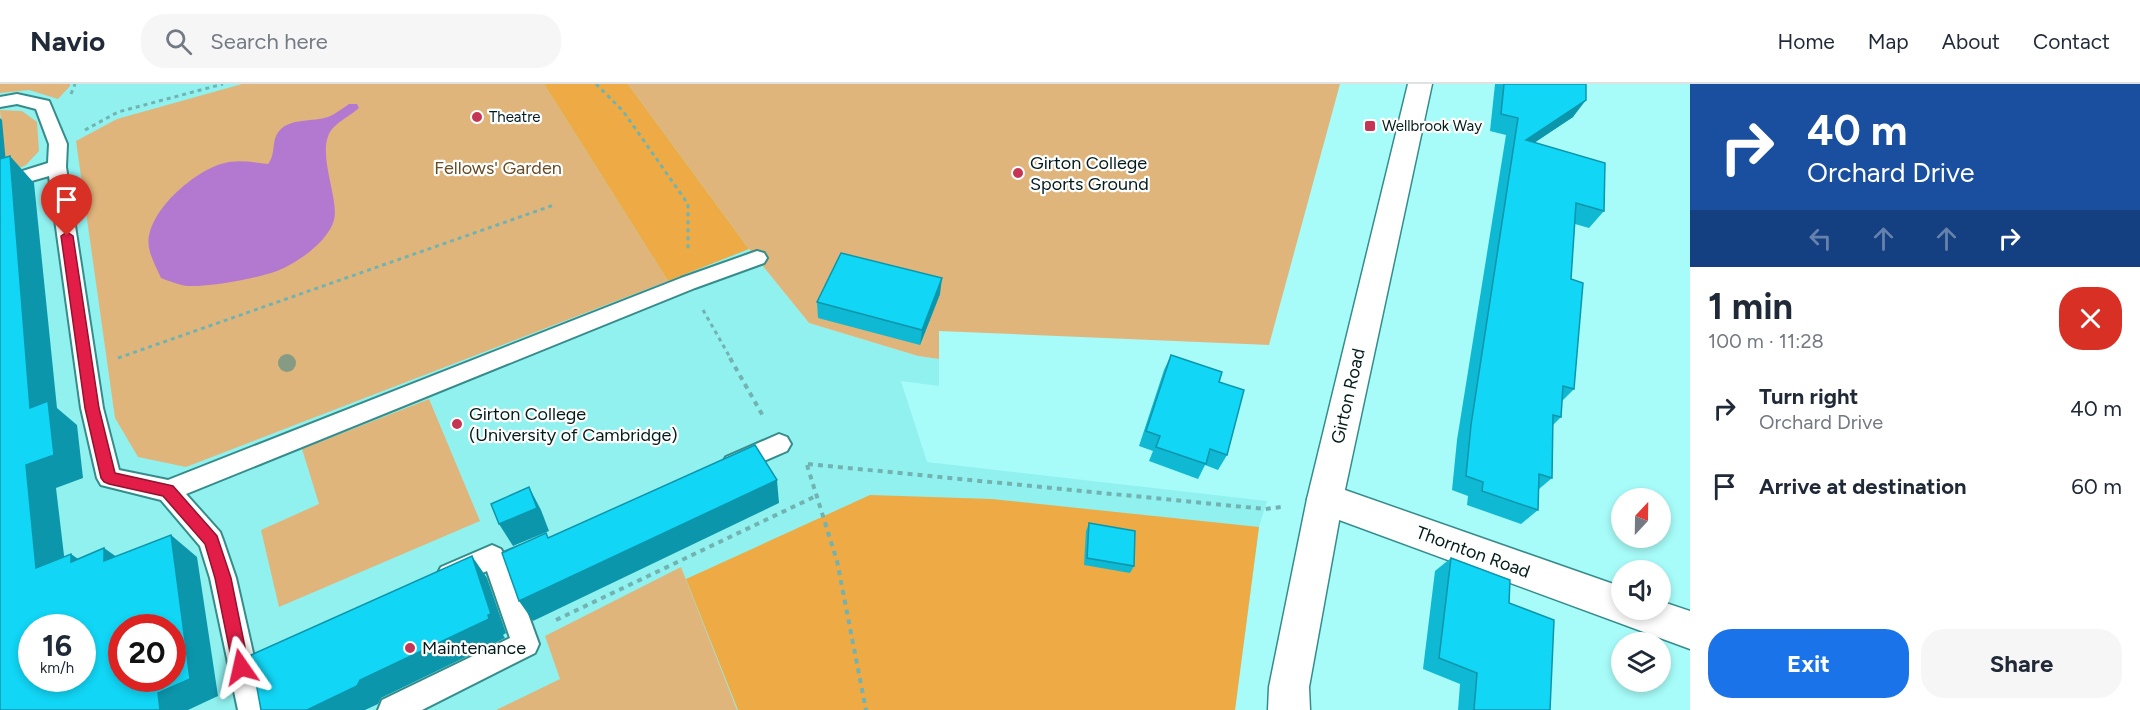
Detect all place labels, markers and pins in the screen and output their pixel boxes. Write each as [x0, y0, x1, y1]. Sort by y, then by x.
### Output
place label: Theatre [489, 108, 540, 126]
marker: Theatre [470, 110, 484, 124]
place label: Wellbrook Way [1382, 117, 1482, 135]
marker: Wellbrook Way [1363, 119, 1377, 133]
place label: Girton College Sports Ground [1030, 152, 1149, 195]
marker: Girton College Sports Ground [1011, 166, 1025, 180]
pin [41, 174, 92, 236]
place label: Girton College (University of Cambridge) [469, 403, 678, 446]
marker: Girton College (University of Cambridge) [450, 417, 464, 431]
place label: Maintenance [422, 637, 526, 659]
marker: Maintenance [403, 641, 417, 655]

